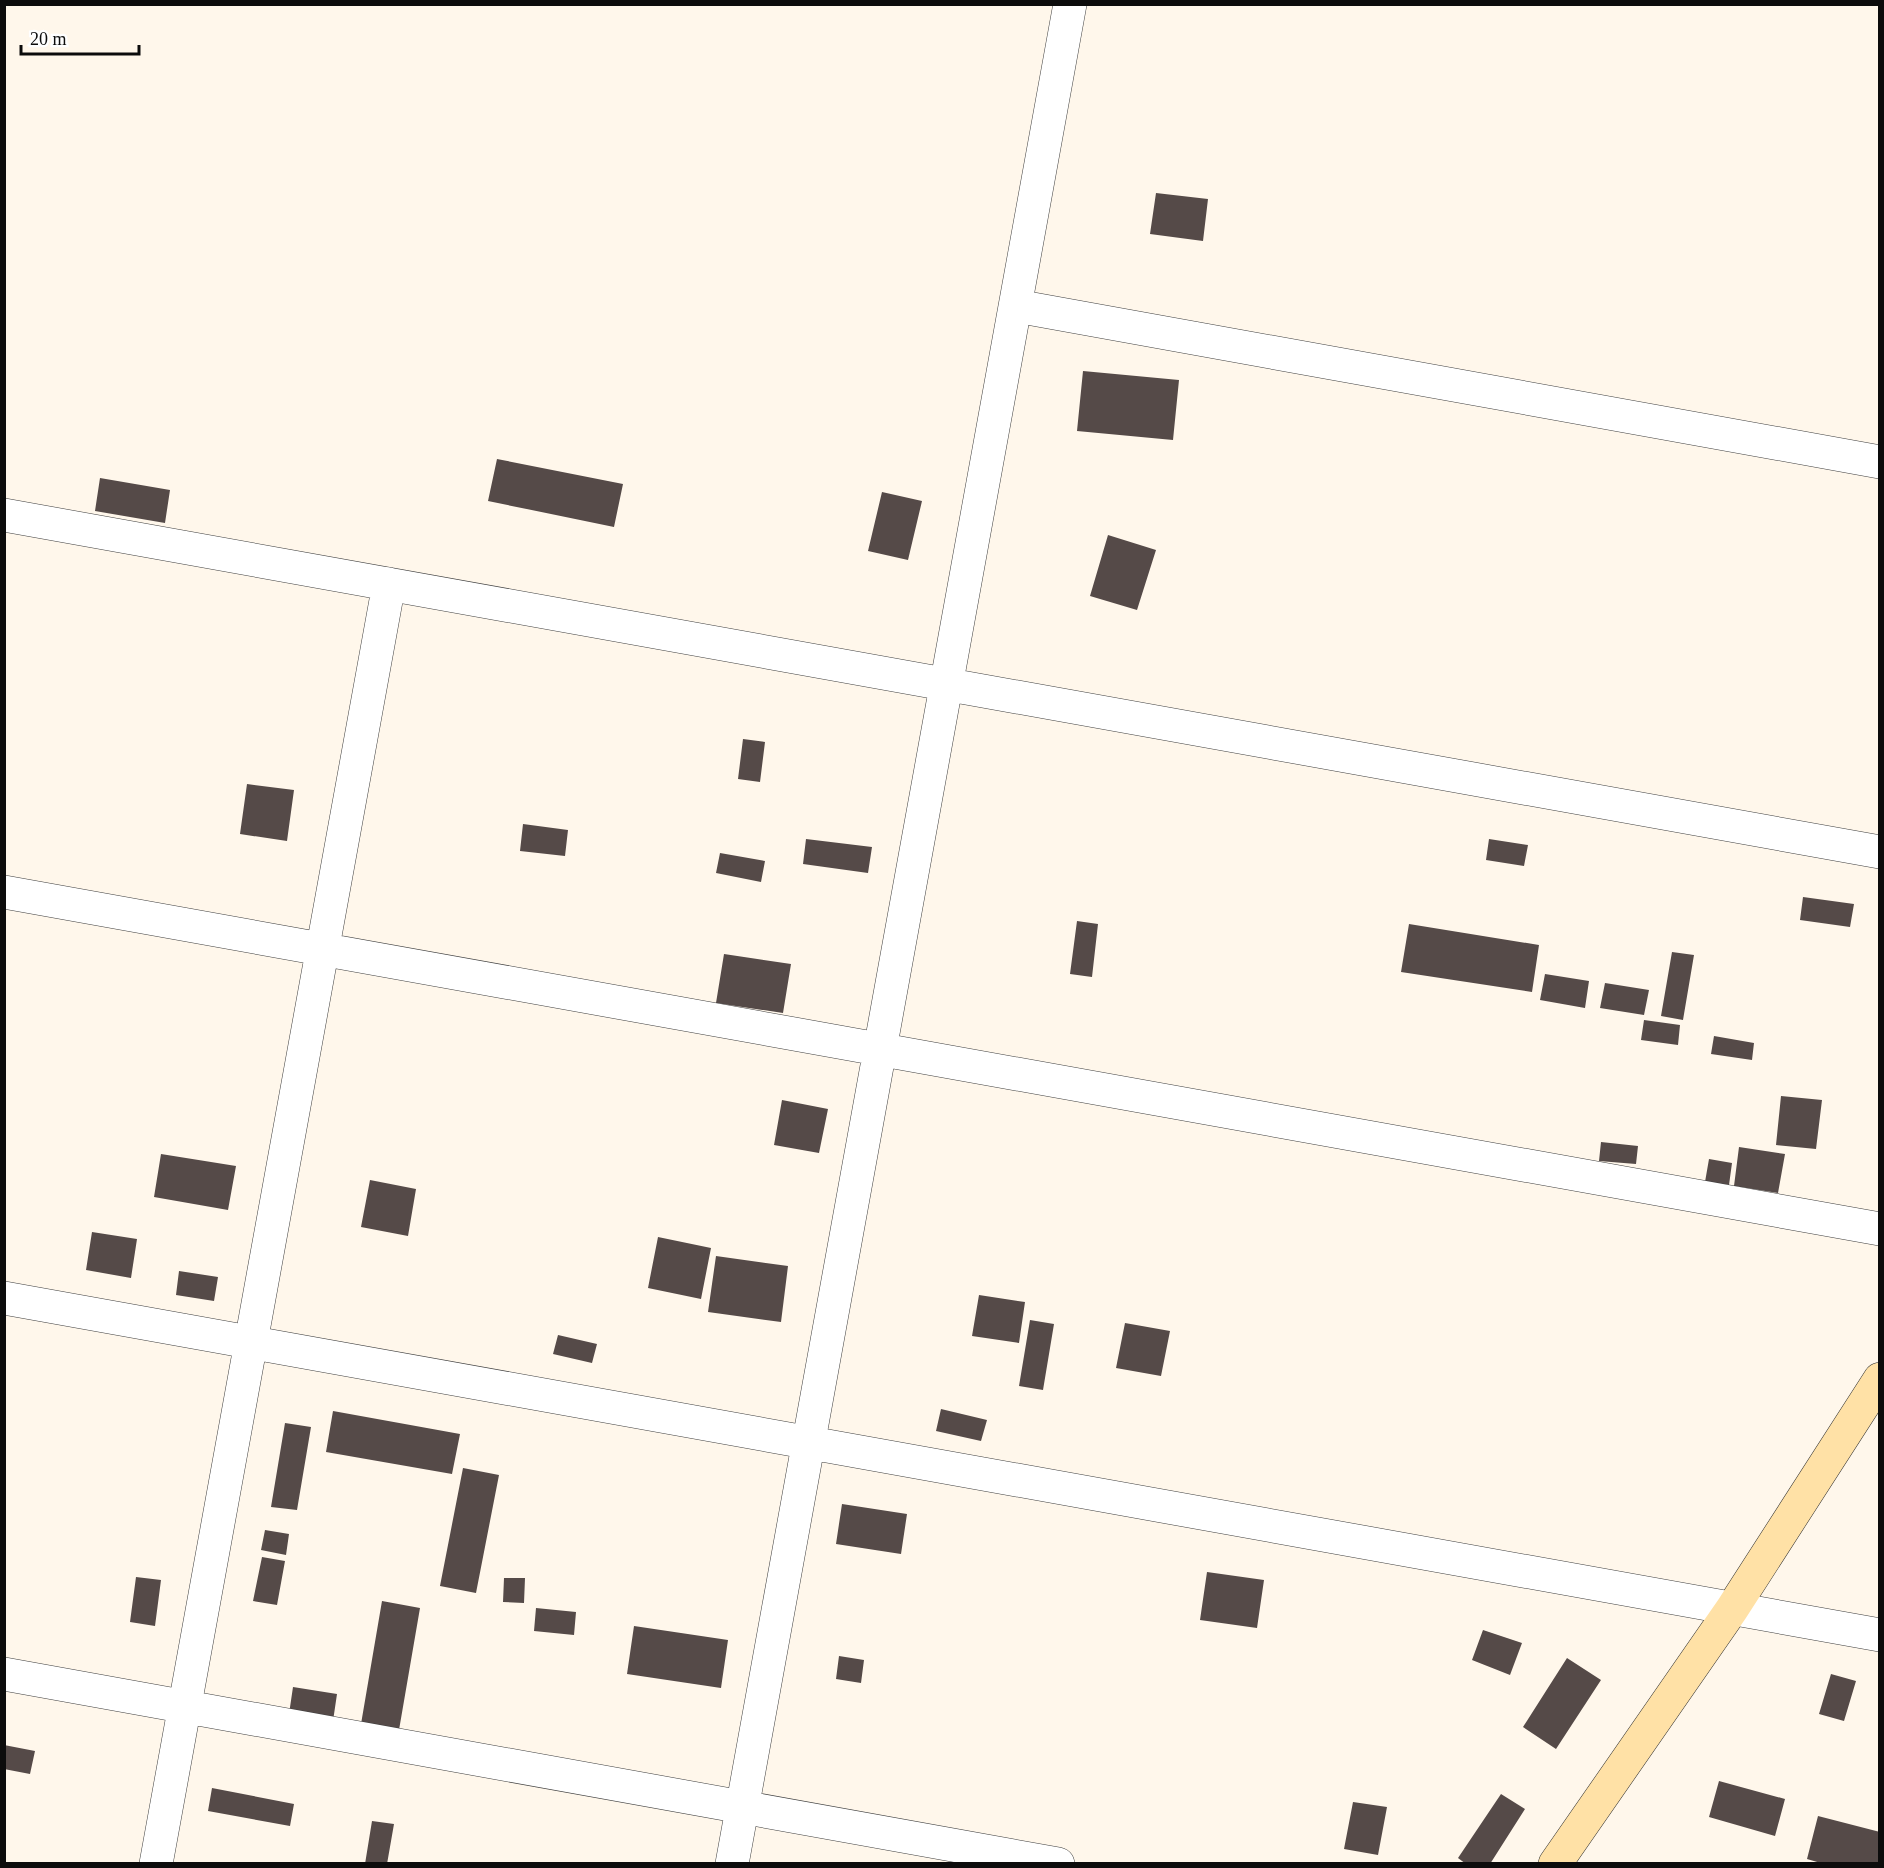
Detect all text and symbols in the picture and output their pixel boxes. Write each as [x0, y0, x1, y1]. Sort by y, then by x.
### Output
scale bar [21, 18, 140, 56]
text: 20 m [30, 29, 67, 49]

